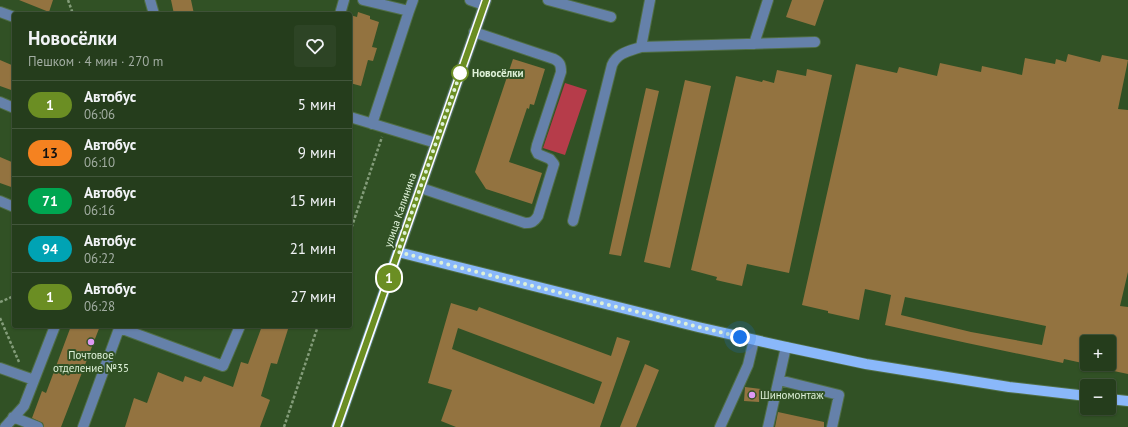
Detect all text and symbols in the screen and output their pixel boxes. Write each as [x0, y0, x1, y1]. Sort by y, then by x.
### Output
button: heart [294, 25, 336, 67]
text: Новосёлки [28, 26, 117, 50]
text: Пешком · 4 мин · 270 m [28, 53, 163, 70]
marker: Новосёлки [451, 64, 469, 82]
place label: Новосёлки [472, 66, 524, 80]
text: Автобус [84, 87, 136, 106]
text: 5 мин [298, 95, 336, 114]
text: 1 [46, 96, 54, 114]
text: 06:06 [84, 106, 115, 123]
text: Автобус [84, 135, 136, 154]
text: 9 мин [298, 143, 336, 162]
text: 13 [42, 144, 58, 162]
text: 06:10 [84, 154, 115, 171]
street label: улица Калинина [381, 171, 419, 249]
text: Автобус [84, 183, 136, 202]
text: 15 мин [290, 191, 336, 210]
text: 71 [42, 192, 58, 210]
text: 06:16 [84, 202, 115, 219]
text: Автобус [84, 231, 136, 250]
text: 21 мин [290, 239, 336, 258]
text: 94 [42, 240, 58, 258]
text: 06:22 [84, 250, 115, 267]
line badge: 1 [376, 265, 402, 291]
text: 1 [385, 269, 393, 287]
text: Автобус [84, 279, 136, 298]
text: 27 мин [290, 287, 336, 306]
text: 1 [46, 288, 54, 306]
text: 06:28 [84, 298, 115, 315]
your location [730, 327, 750, 347]
map controls [1080, 335, 1116, 415]
button: + [1080, 335, 1116, 371]
marker: Почтовое отделение №35 [86, 337, 96, 347]
place label: Почтовое отделение №35 [53, 348, 129, 375]
button: − [1080, 379, 1116, 415]
place label: Шиномонтаж [760, 388, 824, 402]
marker: Шиномонтаж [747, 390, 757, 400]

